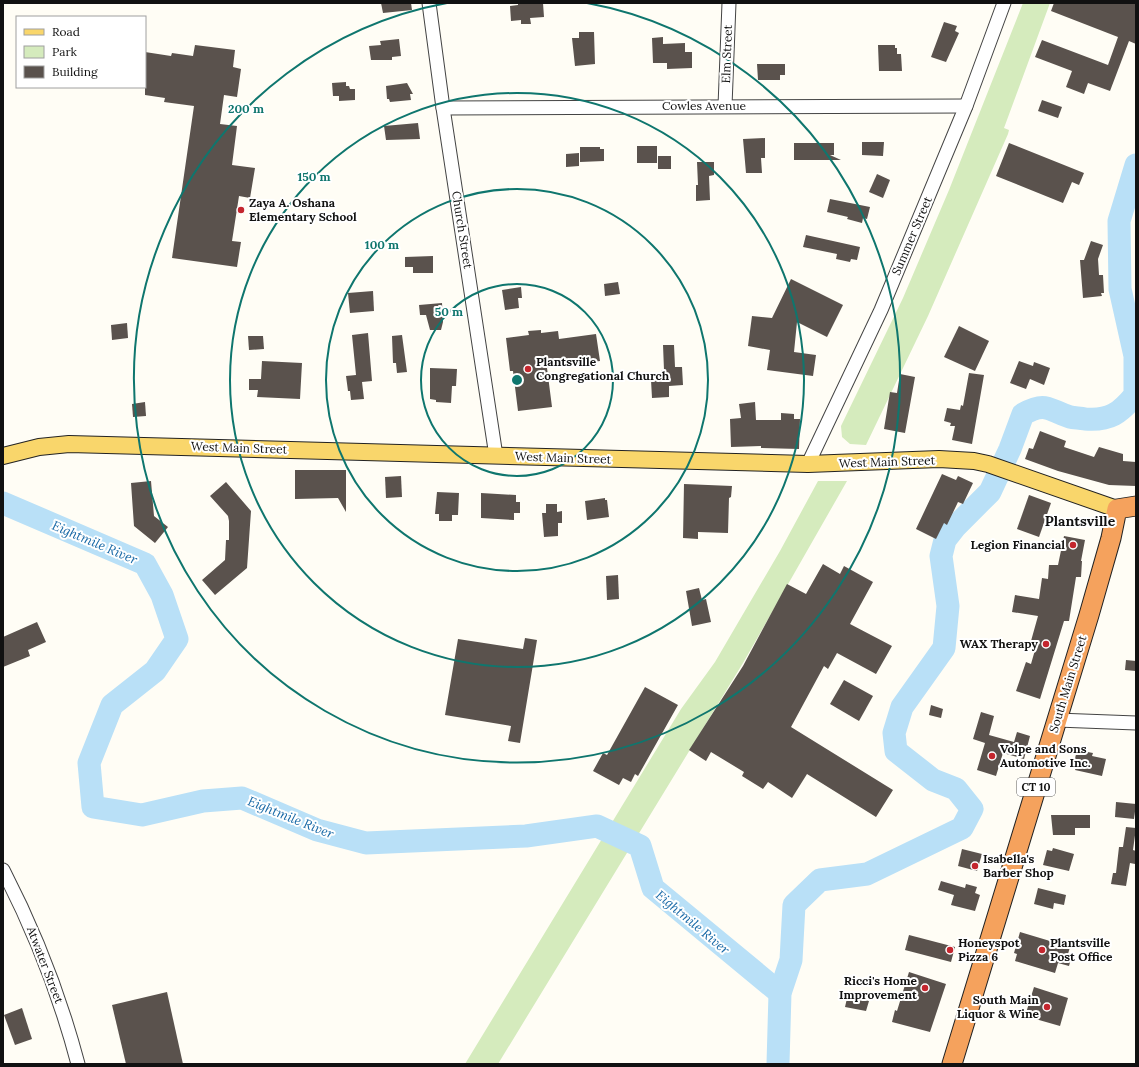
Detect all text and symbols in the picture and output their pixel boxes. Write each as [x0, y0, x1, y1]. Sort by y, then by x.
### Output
legend [16, 16, 146, 88]
text: Road [52, 24, 80, 39]
street label: Elm Street [718, 24, 735, 84]
text: Park [52, 44, 78, 59]
text: Building [52, 64, 98, 79]
street label: Cowles Avenue [662, 98, 747, 113]
text: 200 m [228, 101, 264, 116]
text: 150 m [297, 169, 331, 184]
street label: Church Street [449, 190, 476, 270]
street label: Summer Street [888, 194, 935, 278]
place label: Zaya A. Oshana Elementary School [249, 195, 357, 224]
marker: Zaya A. Oshana Elementary School [236, 205, 246, 215]
text: 100 m [365, 237, 399, 252]
text: 50 m [435, 304, 463, 319]
place label: Plantsville Congregational Church [536, 354, 670, 383]
marker: Plantsville Congregational Church [523, 364, 533, 374]
centre of rings [510, 373, 524, 387]
street label: West Main Street [191, 438, 288, 457]
street label: West Main Street [515, 448, 612, 467]
street label: West Main Street [839, 452, 936, 471]
district label: Plantsville [1045, 512, 1116, 530]
water label: Eightmile River [49, 517, 140, 568]
place label: Legion Financial [970, 537, 1065, 552]
marker: Legion Financial [1068, 540, 1078, 550]
street label: South Main Street [1046, 633, 1090, 734]
place label: WAX Therapy [960, 636, 1038, 651]
marker: WAX Therapy [1041, 639, 1051, 649]
place label: Volpe and Sons Automotive Inc. [1000, 741, 1091, 770]
marker: Volpe and Sons Automotive Inc. [987, 751, 997, 761]
road number: CT 10 [1017, 778, 1055, 796]
water label: Eightmile River [245, 792, 336, 842]
place label: Isabella's Barber Shop [983, 851, 1054, 880]
marker: Isabella's Barber Shop [970, 861, 980, 871]
water label: Eightmile River [652, 887, 733, 958]
street label: Atwater Street [24, 923, 67, 1006]
place label: Honeyspot Pizza 6 [958, 935, 1021, 964]
place label: Plantsville Post Office [1050, 935, 1113, 964]
marker: Honeyspot Pizza 6 [945, 945, 955, 955]
marker: Plantsville Post Office [1037, 945, 1047, 955]
place label: Ricci's Home Improvement [839, 973, 918, 1002]
marker: Ricci's Home Improvement [920, 983, 930, 993]
place label: South Main Liquor & Wine [957, 992, 1040, 1021]
marker: South Main Liquor & Wine [1042, 1002, 1052, 1012]

